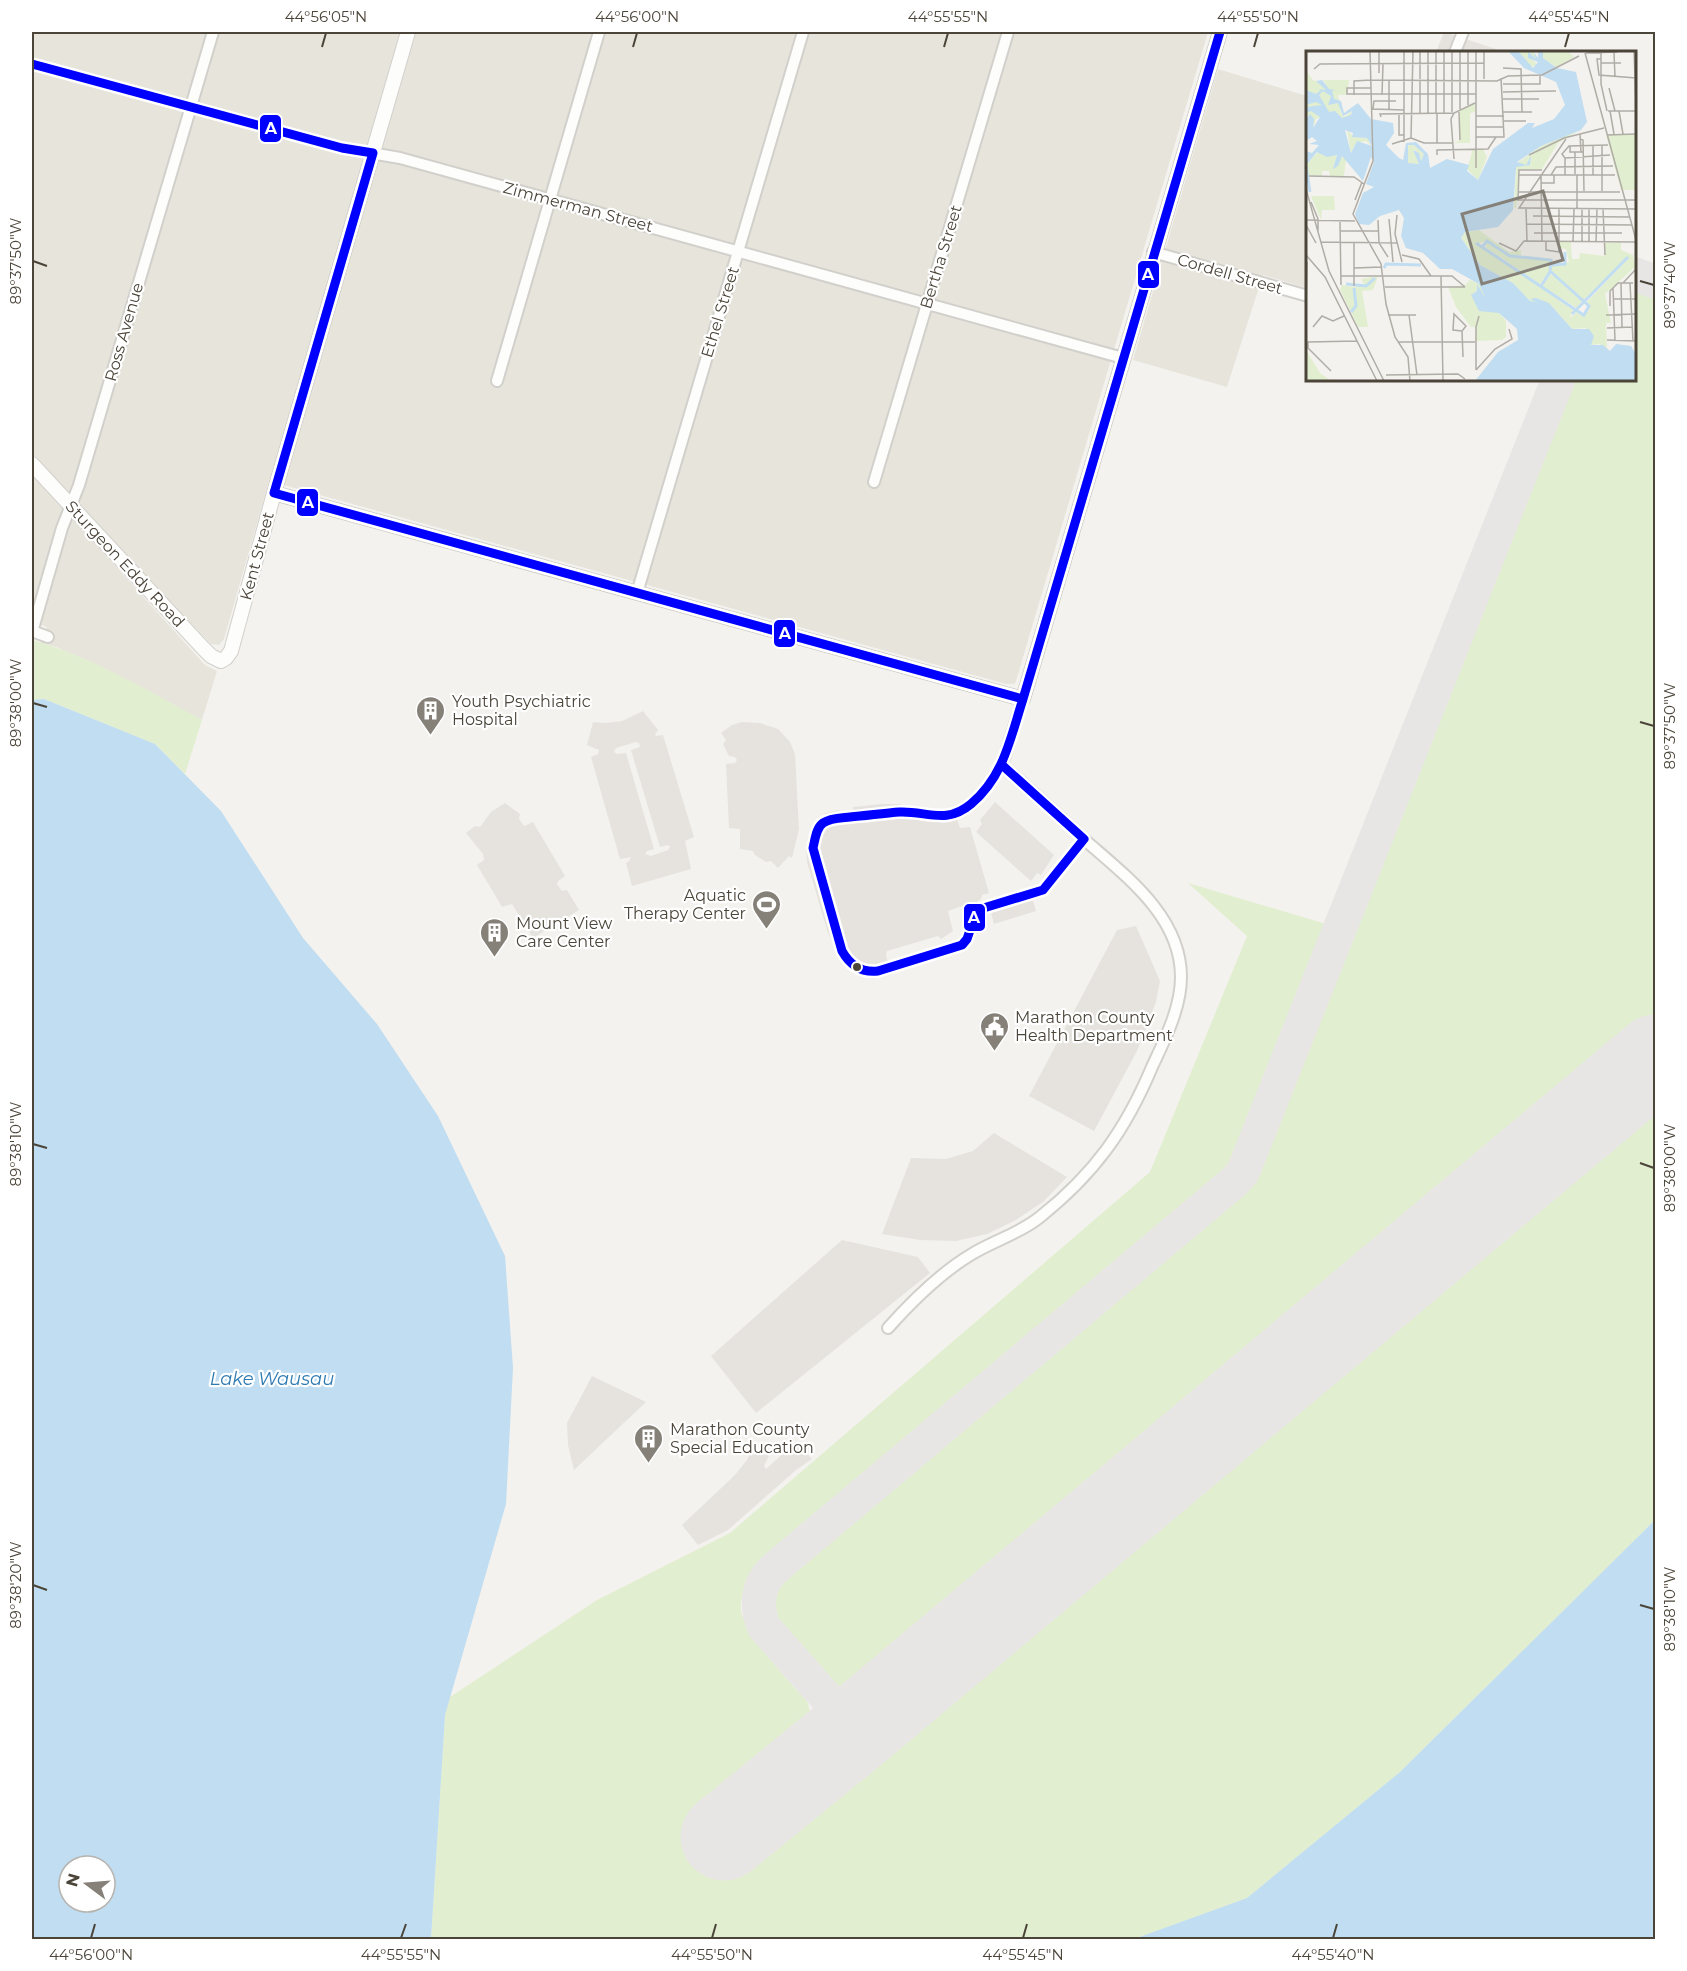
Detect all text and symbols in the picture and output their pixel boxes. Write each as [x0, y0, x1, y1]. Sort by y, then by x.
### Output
text: 44°56'05"N [285, 7, 367, 26]
text: 44°56'00"N [595, 7, 679, 26]
text: 44°55'55"N [908, 7, 988, 26]
text: 44°55'50"N [1217, 7, 1299, 26]
text: 44°55'45"N [1528, 7, 1610, 26]
inset map [1306, 51, 1636, 381]
line badge: A [259, 114, 282, 143]
text: A [264, 119, 278, 138]
street label: Zimmerman Street [501, 178, 656, 236]
street label: Bertha Street [916, 202, 966, 311]
text: 89°37'50"W [6, 217, 25, 304]
text: 89°37'40"W [1660, 241, 1679, 329]
street label: Cordell Street [1175, 250, 1285, 298]
line badge: A [1137, 260, 1160, 289]
street label: Ethel Street [697, 264, 743, 360]
text: A [1141, 265, 1155, 284]
street label: Ross Avenue [101, 280, 147, 384]
line badge: A [296, 488, 319, 517]
text: A [301, 493, 315, 512]
street label: Sturgeon Eddy Road [61, 497, 189, 631]
street label: Kent Street [236, 509, 278, 602]
line badge: A [773, 619, 796, 648]
text: A [778, 624, 792, 643]
text: 89°38'00"W [6, 658, 25, 747]
text: 89°37'50"W [1660, 682, 1679, 769]
place label: Youth Psychiatric Hospital [452, 692, 591, 729]
building icon: Youth Psychiatric Hospital [415, 694, 447, 736]
place label: Aquatic Therapy Center [624, 886, 746, 923]
sports icon: Aquatic Therapy Center [751, 888, 783, 930]
line badge: A [963, 903, 986, 932]
text: A [967, 908, 981, 927]
place label: Mount View Care Center [516, 914, 612, 951]
building icon: Mount View Care Center [479, 916, 511, 958]
unlabelled marker [851, 961, 863, 973]
place label: Marathon County Health Department [1015, 1008, 1173, 1045]
public building icon: Marathon County Health Department [978, 1010, 1010, 1052]
text: 89°38'10"W [6, 1101, 25, 1186]
text: 89°38'00"W [1660, 1123, 1679, 1212]
water label: Lake Wausau [210, 1368, 334, 1390]
place label: Marathon County Special Education [670, 1420, 814, 1457]
building icon: Marathon County Special Education [633, 1422, 665, 1464]
text: 89°38'20"W [6, 1541, 25, 1629]
text: 89°38'10"W [1660, 1566, 1679, 1651]
north arrow [57, 1854, 117, 1914]
text: N [62, 1871, 84, 1889]
text: 44°56'00"N [49, 1945, 133, 1964]
text: 44°55'55"N [361, 1945, 441, 1964]
text: 44°55'50"N [671, 1945, 753, 1964]
text: 44°55'45"N [982, 1945, 1064, 1964]
text: 44°55'40"N [1292, 1945, 1374, 1964]

